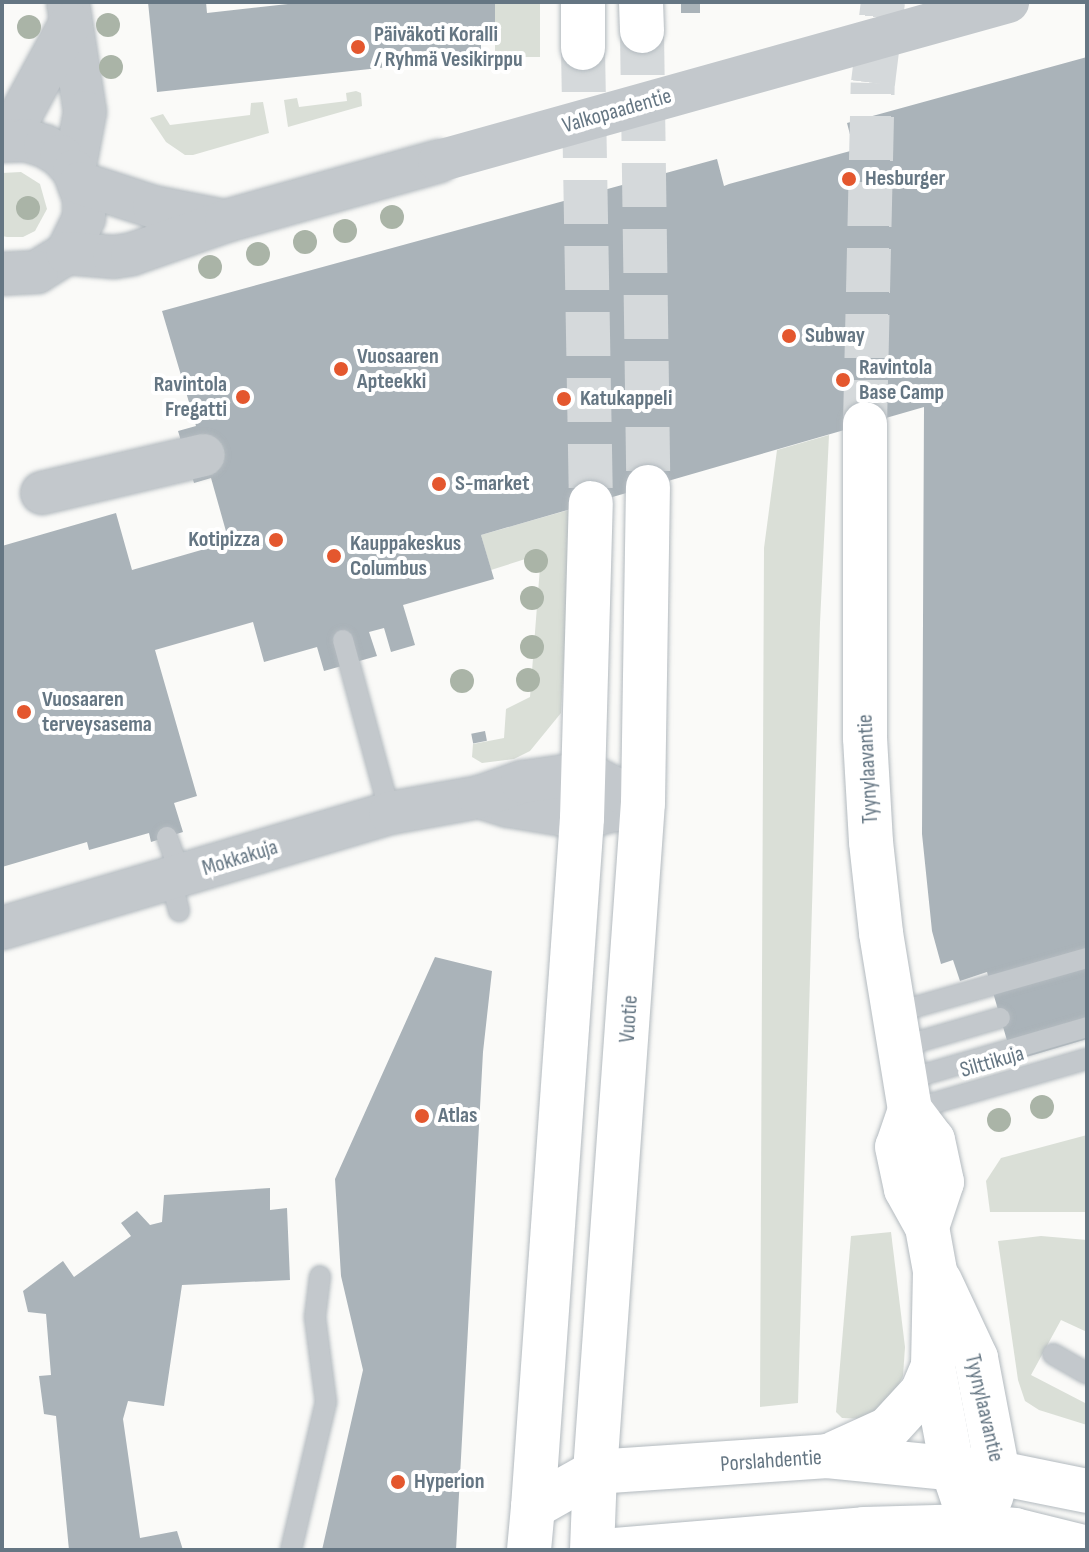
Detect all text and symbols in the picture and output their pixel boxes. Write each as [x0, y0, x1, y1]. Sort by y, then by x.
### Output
place label: Päiväkoti Koralli / Ryhmä Vesikirppu [374, 21, 523, 72]
marker: Päiväkoti Koralli / Ryhmä Vesikirppu [349, 38, 367, 56]
street label: Valkopaadentie [559, 83, 675, 139]
place label: Hesburger [865, 166, 945, 192]
marker: Hesburger [840, 170, 858, 188]
place label: Subway [805, 323, 865, 349]
marker: Subway [780, 327, 798, 345]
place label: Vuosaaren Apteekki [357, 343, 439, 394]
place label: Ravintola Base Camp [859, 354, 944, 406]
marker: Vuosaaren Apteekki [332, 360, 350, 378]
place label: Ravintola Fregatti [154, 371, 227, 422]
marker: Ravintola Base Camp [834, 371, 852, 389]
place label: Katukappeli [580, 386, 672, 412]
marker: Ravintola Fregatti [234, 388, 252, 406]
marker: Katukappeli [555, 390, 573, 408]
place label: S-market [455, 471, 529, 497]
marker: S-market [430, 475, 448, 493]
place label: Kotipizza [188, 527, 260, 553]
place label: Kauppakeskus Columbus [350, 530, 461, 582]
marker: Kotipizza [267, 531, 285, 549]
marker: Kauppakeskus Columbus [325, 547, 343, 565]
place label: Vuosaaren terveysasema [42, 686, 152, 738]
marker: Vuosaaren terveysasema [13, 701, 35, 723]
street label: Tyynylaavantie [852, 714, 884, 824]
street label: Mokkakuja [199, 834, 281, 882]
street label: Vuotie [614, 994, 644, 1044]
street label: Silttikuja [957, 1040, 1027, 1084]
place label: Atlas [438, 1103, 477, 1129]
marker: Atlas [413, 1107, 431, 1125]
street label: Tyynylaavantie [959, 1352, 1009, 1464]
street label: Porslahdentie [719, 1444, 823, 1478]
place label: Hyperion [414, 1469, 484, 1495]
marker: Hyperion [389, 1473, 407, 1491]

